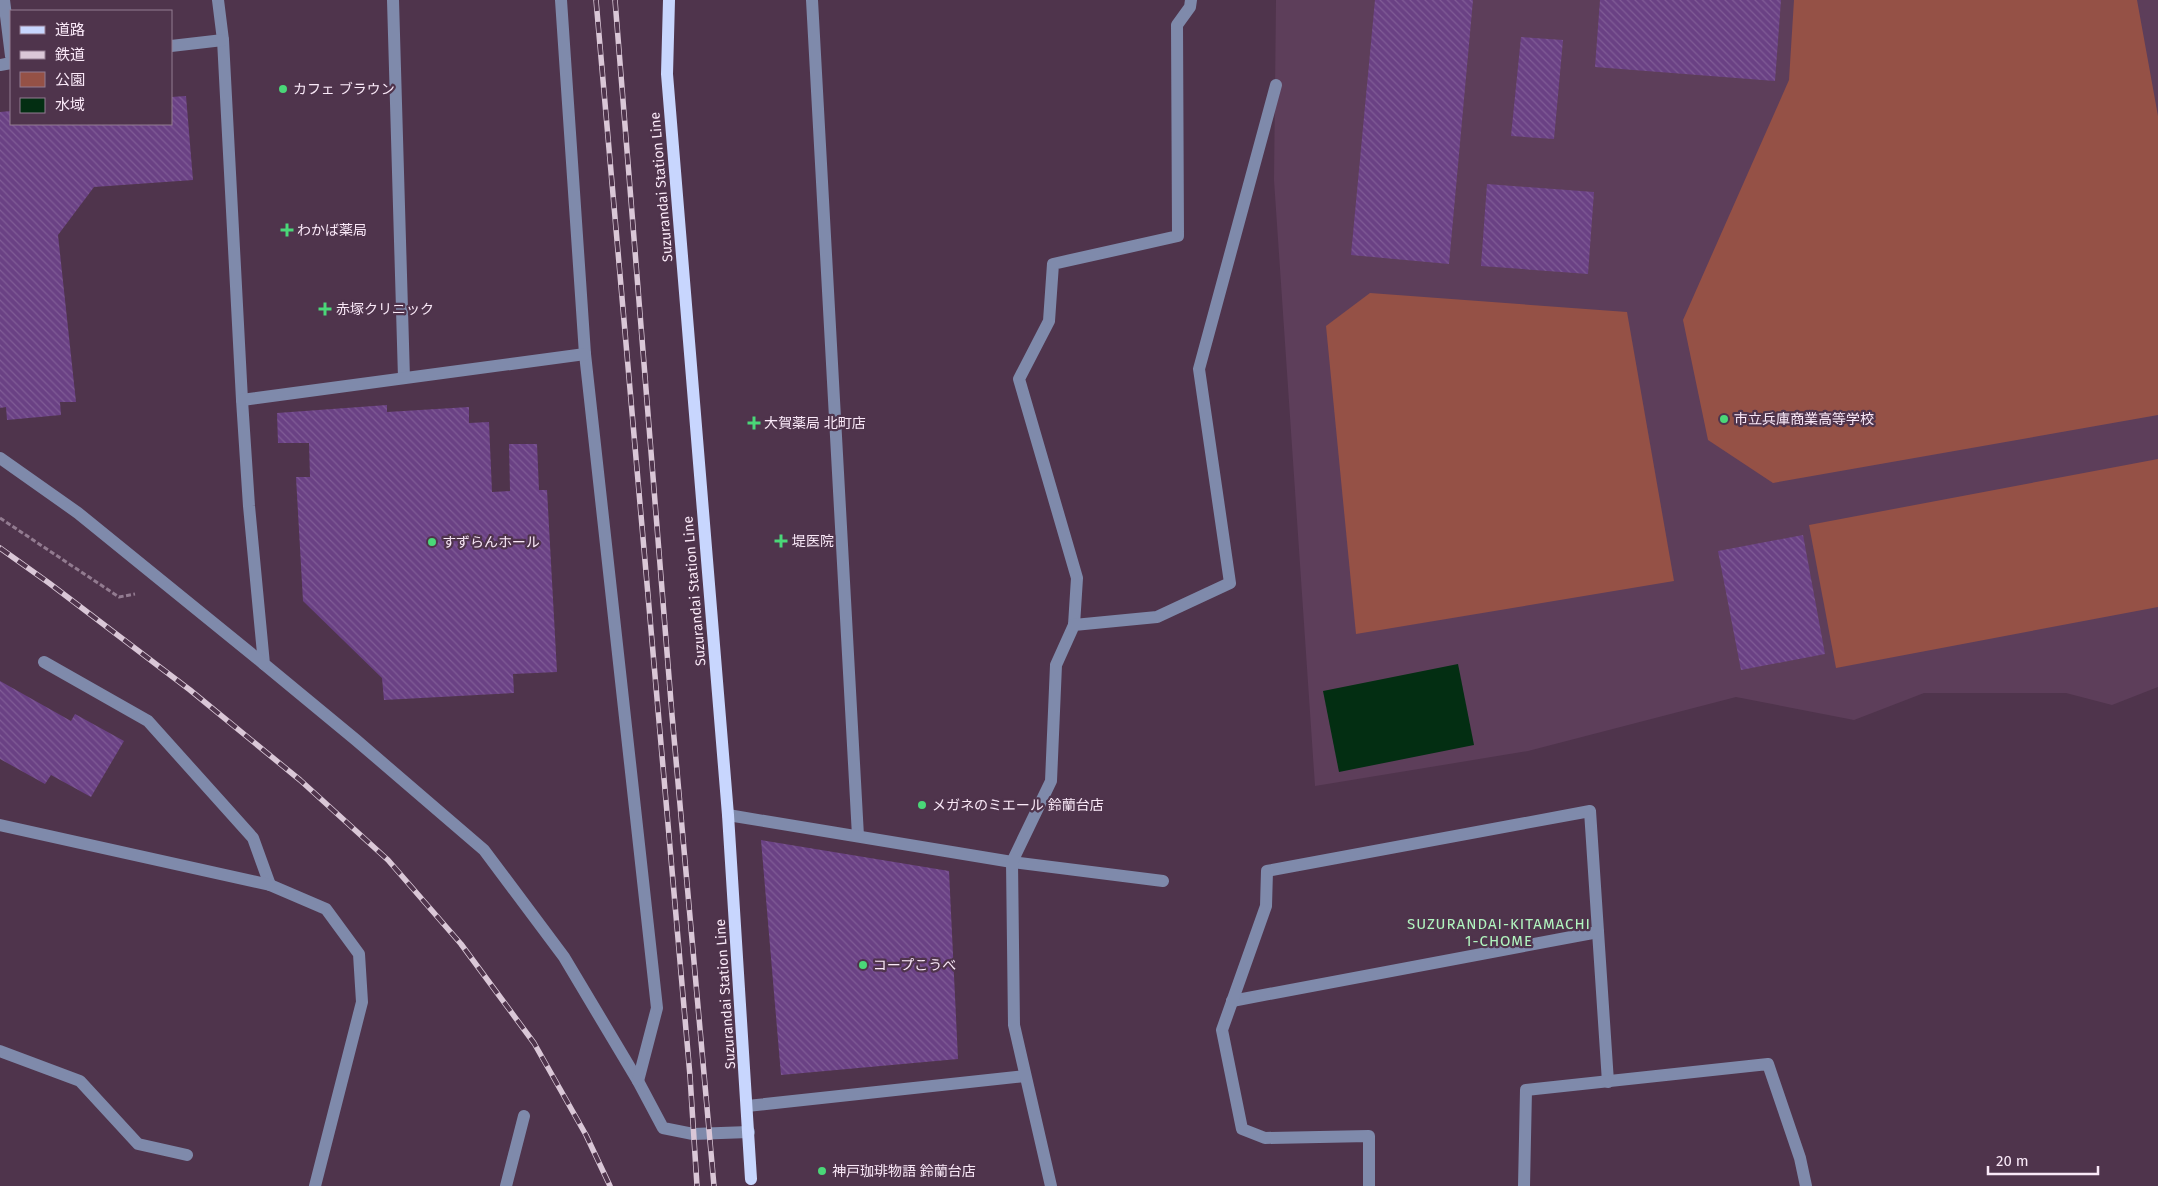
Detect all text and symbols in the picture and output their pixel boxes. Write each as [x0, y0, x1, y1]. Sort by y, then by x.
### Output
legend [10, 10, 172, 125]
text: 道路 [55, 21, 85, 39]
text: 鉄道 [55, 46, 85, 64]
text: 公園 [55, 71, 85, 89]
place label: カフェ ブラウン [293, 81, 395, 98]
marker: カフェ ブラウン [277, 83, 289, 95]
text: 水域 [55, 96, 85, 114]
street label: Suzurandai Station Line [646, 111, 677, 263]
place label: わかば薬局 [297, 222, 367, 239]
marker: わかば薬局 [281, 224, 293, 236]
place label: 赤塚クリニック [336, 301, 434, 318]
marker: 赤塚クリニック [318, 302, 332, 316]
place label: 市立兵庫商業高等学校 [1734, 411, 1874, 428]
marker: 市立兵庫商業高等学校 [1718, 413, 1730, 425]
place label: 大賀薬局 北町店 [764, 415, 866, 432]
marker: 大賀薬局 北町店 [748, 417, 760, 429]
street label: Suzurandai Station Line [679, 515, 710, 667]
place label: 堤医院 [792, 533, 834, 550]
place label: すずらんホール [442, 534, 540, 551]
marker: 堤医院 [774, 534, 788, 548]
marker: すずらんホール [426, 536, 438, 548]
place label: メガネのミエール 鈴蘭台店 [932, 797, 1104, 814]
marker: メガネのミエール 鈴蘭台店 [916, 799, 928, 811]
district label: SUZURANDAI-KITAMACHI 1-CHOME [1407, 915, 1591, 950]
street label: Suzurandai Station Line [712, 918, 739, 1070]
place label: コープこうべ [873, 957, 956, 974]
marker: コープこうべ [857, 959, 869, 971]
scale bar [1988, 1144, 2098, 1176]
text: 20 m [1996, 1152, 2029, 1170]
place label: 神戸珈琲物語 鈴蘭台店 [832, 1163, 976, 1180]
marker: 神戸珈琲物語 鈴蘭台店 [816, 1165, 828, 1177]

